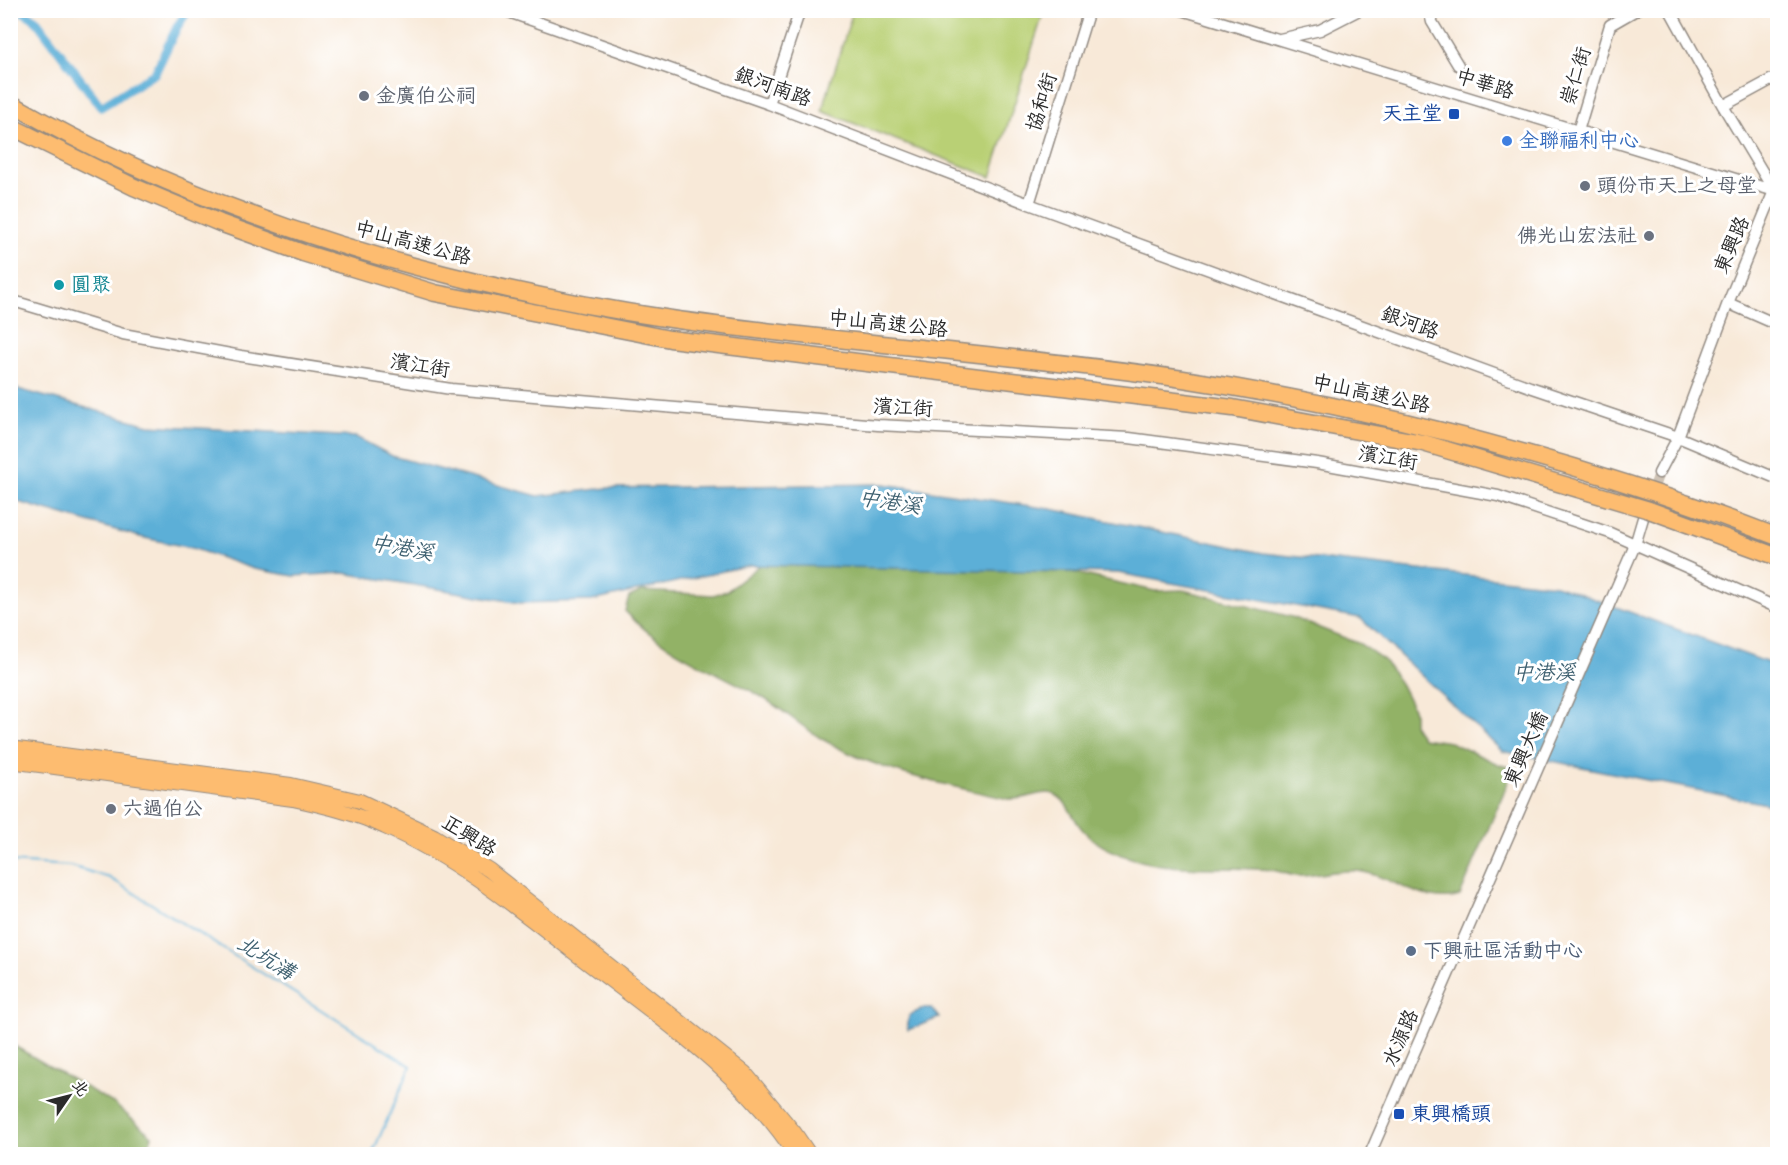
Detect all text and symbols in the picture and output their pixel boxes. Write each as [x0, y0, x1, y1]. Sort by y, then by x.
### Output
street label: 崇仁街 [1554, 43, 1598, 109]
street label: 銀河南路 [731, 60, 816, 114]
street label: 中華路 [1452, 62, 1519, 106]
street label: 協和街 [1020, 69, 1064, 135]
place label: 金廣伯公祠 [376, 82, 476, 110]
marker: 金廣伯公祠 [357, 89, 371, 103]
place label: 天主堂 [1382, 100, 1442, 128]
marker: 天主堂 [1447, 107, 1461, 121]
place label: 全聯福利中心 [1519, 127, 1639, 155]
marker: 全聯福利中心 [1500, 134, 1514, 148]
place label: 頭份市天上之母堂 [1597, 172, 1757, 200]
marker: 頭份市天上之母堂 [1578, 179, 1592, 193]
street label: 東興路 [1707, 211, 1757, 278]
street label: 中山高速公路 [351, 214, 476, 272]
place label: 佛光山宏法社 [1517, 222, 1637, 250]
marker: 佛光山宏法社 [1642, 229, 1656, 243]
place label: 圓聚 [71, 271, 111, 299]
marker: 圓聚 [52, 278, 66, 292]
street label: 銀河路 [1377, 300, 1444, 347]
street label: 中山高速公路 [827, 304, 950, 344]
street label: 濱江街 [388, 347, 452, 385]
street label: 中山高速公路 [1309, 368, 1434, 420]
street label: 濱江街 [872, 392, 934, 424]
street label: 濱江街 [1356, 439, 1420, 477]
water label: 中港溪 [857, 483, 924, 521]
water label: 中港溪 [368, 528, 437, 568]
water label: 中港溪 [1513, 658, 1576, 687]
street label: 東興大橋 [1497, 707, 1555, 791]
place label: 六過伯公 [123, 795, 203, 823]
marker: 六過伯公 [104, 802, 118, 816]
street label: 正興路 [436, 808, 503, 864]
water label: 北坑溝 [232, 929, 302, 988]
place label: 下興社區活動中心 [1423, 937, 1583, 965]
marker: 下興社區活動中心 [1404, 944, 1418, 958]
street label: 水源路 [1376, 1004, 1426, 1071]
north arrow [39, 1066, 99, 1126]
text: 北 [67, 1075, 94, 1101]
place label: 東興橋頭 [1411, 1100, 1491, 1128]
marker: 東興橋頭 [1392, 1107, 1406, 1121]

